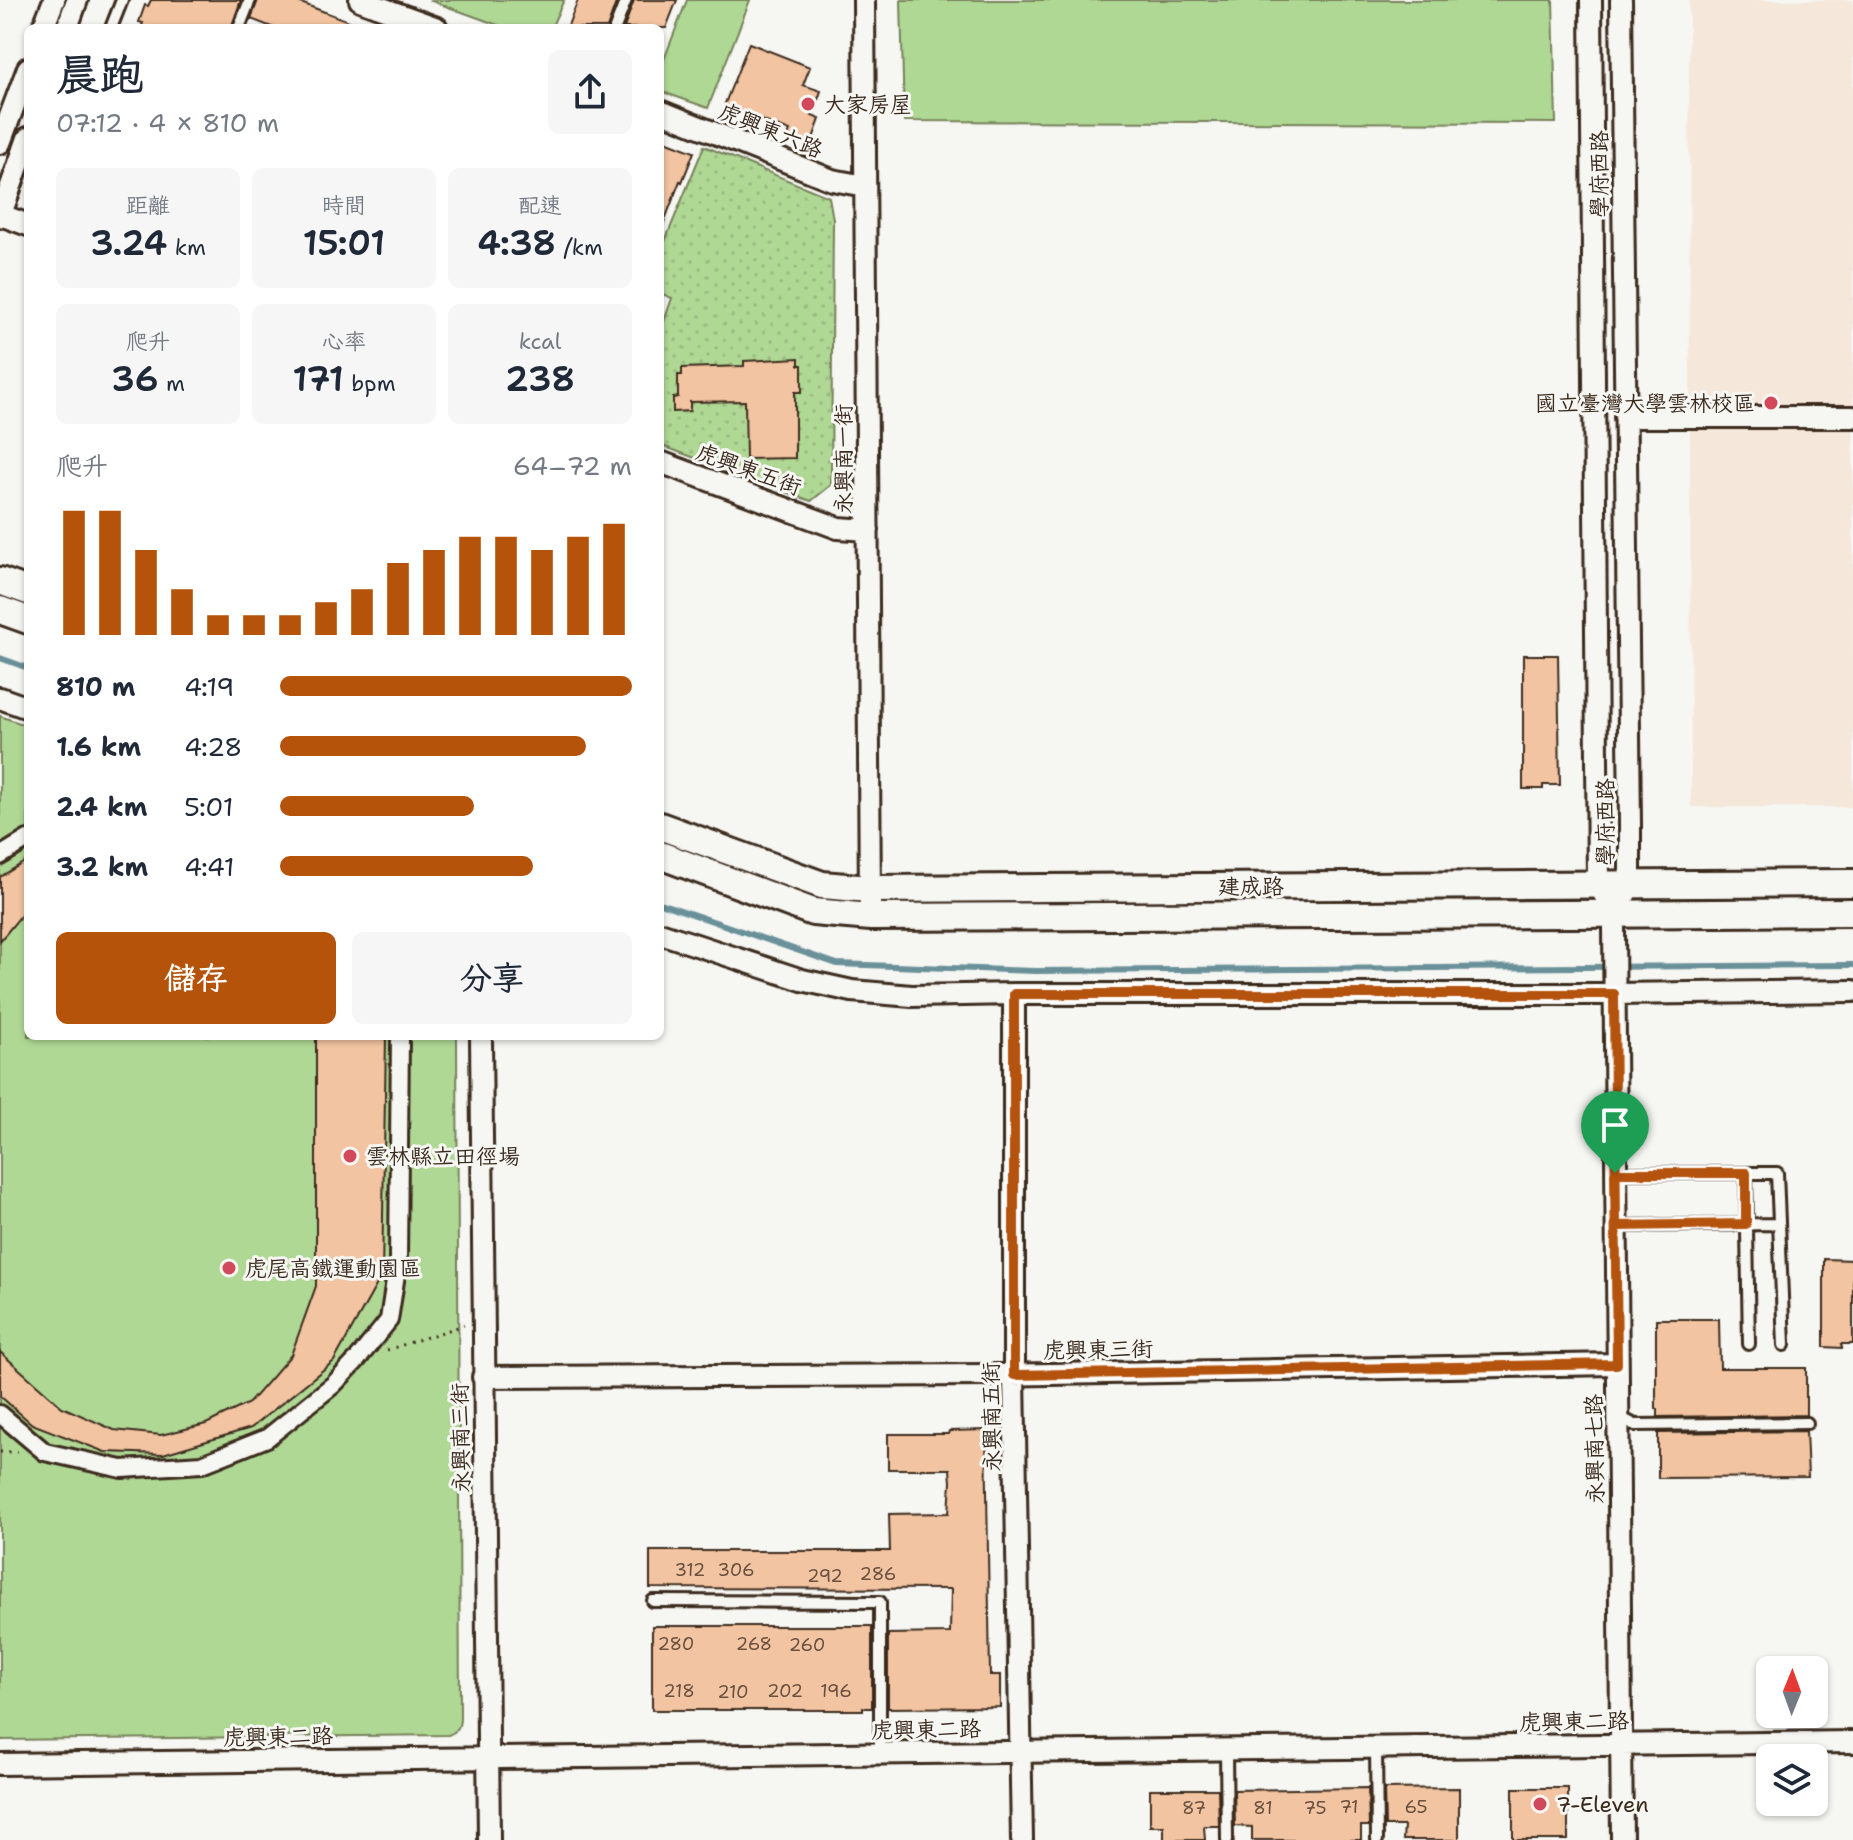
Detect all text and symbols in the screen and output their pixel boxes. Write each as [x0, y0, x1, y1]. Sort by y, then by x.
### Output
text: 晨跑 [56, 45, 144, 104]
button: share [548, 50, 632, 134]
place label: 大家房屋 [824, 90, 912, 119]
marker: 大家房屋 [799, 95, 817, 113]
street label: 虎興東六路 [714, 96, 827, 165]
text: 07:12 · 4 × 810 m [56, 105, 279, 140]
street label: 學府西路 [1585, 130, 1614, 218]
text: 距離 [126, 191, 170, 220]
text: 時間 [322, 191, 366, 220]
text: 配速 [518, 191, 562, 220]
text: 3.24 [90, 220, 167, 266]
text: 15:01 [303, 220, 385, 266]
text: 4:38 [477, 220, 556, 266]
text: km [167, 233, 206, 262]
text: /km [556, 233, 603, 262]
text: 爬升 [126, 327, 170, 356]
text: 心率 [322, 327, 366, 356]
text: kcal [519, 327, 561, 356]
text: 36 [111, 356, 158, 402]
text: 171 [292, 356, 344, 402]
text: 238 [505, 356, 575, 402]
text: m [158, 369, 185, 398]
text: bpm [344, 369, 396, 398]
place label: 國立臺灣大學雲林校區 [1535, 389, 1755, 418]
marker: 國立臺灣大學雲林校區 [1762, 394, 1780, 412]
street label: 永興南一街 [829, 404, 858, 514]
street label: 虎興東五街 [692, 437, 805, 502]
text: 爬升 [56, 448, 108, 483]
text: 64–72 m [513, 448, 632, 483]
text: 810 m [56, 669, 136, 704]
text: 4:19 [184, 669, 235, 704]
text: 1.6 km [56, 729, 141, 764]
text: 4:28 [184, 729, 243, 764]
street label: 學府西路 [1591, 778, 1620, 866]
text: 2.4 km [56, 789, 147, 824]
text: 5:01 [184, 789, 233, 824]
text: 3.2 km [56, 849, 148, 884]
text: 4:41 [184, 849, 235, 884]
street label: 建成路 [1218, 872, 1284, 901]
button: 儲存 [56, 932, 336, 1024]
button: 分享 [352, 932, 632, 1024]
pin [1581, 1091, 1649, 1173]
icon: arrive [1593, 1103, 1637, 1147]
place label: 雲林縣立田徑場 [366, 1142, 520, 1171]
marker: 雲林縣立田徑場 [341, 1147, 359, 1165]
place label: 虎尾高鐵運動園區 [245, 1254, 421, 1283]
marker: 虎尾高鐵運動園區 [220, 1259, 238, 1277]
street label: 虎興東三街 [1043, 1334, 1153, 1365]
street label: 永興南五街 [976, 1362, 1007, 1472]
street label: 永興南三街 [445, 1383, 476, 1493]
street label: 永興南七路 [1579, 1394, 1610, 1504]
house number: 312 [675, 1558, 705, 1582]
house number: 306 [717, 1558, 755, 1582]
house number: 286 [860, 1562, 896, 1586]
house number: 292 [807, 1564, 843, 1588]
house number: 280 [658, 1632, 694, 1656]
house number: 268 [736, 1632, 772, 1656]
house number: 260 [789, 1633, 825, 1657]
north arrow [1756, 1656, 1828, 1728]
map controls [1756, 1656, 1828, 1816]
house number: 218 [663, 1679, 695, 1703]
house number: 202 [767, 1679, 803, 1703]
house number: 196 [820, 1679, 852, 1703]
house number: 210 [717, 1680, 749, 1704]
street label: 虎興東二路 [1519, 1706, 1629, 1737]
street label: 虎興東二路 [871, 1714, 981, 1745]
street label: 虎興東二路 [223, 1721, 333, 1752]
button: layers [1756, 1744, 1828, 1816]
place label: 7-Eleven [1556, 1790, 1649, 1819]
house number: 71 [1339, 1795, 1359, 1819]
house number: 65 [1405, 1795, 1427, 1819]
marker: 7-Eleven [1531, 1795, 1549, 1813]
house number: 87 [1182, 1796, 1206, 1820]
house number: 81 [1253, 1796, 1273, 1820]
house number: 75 [1304, 1796, 1326, 1820]

